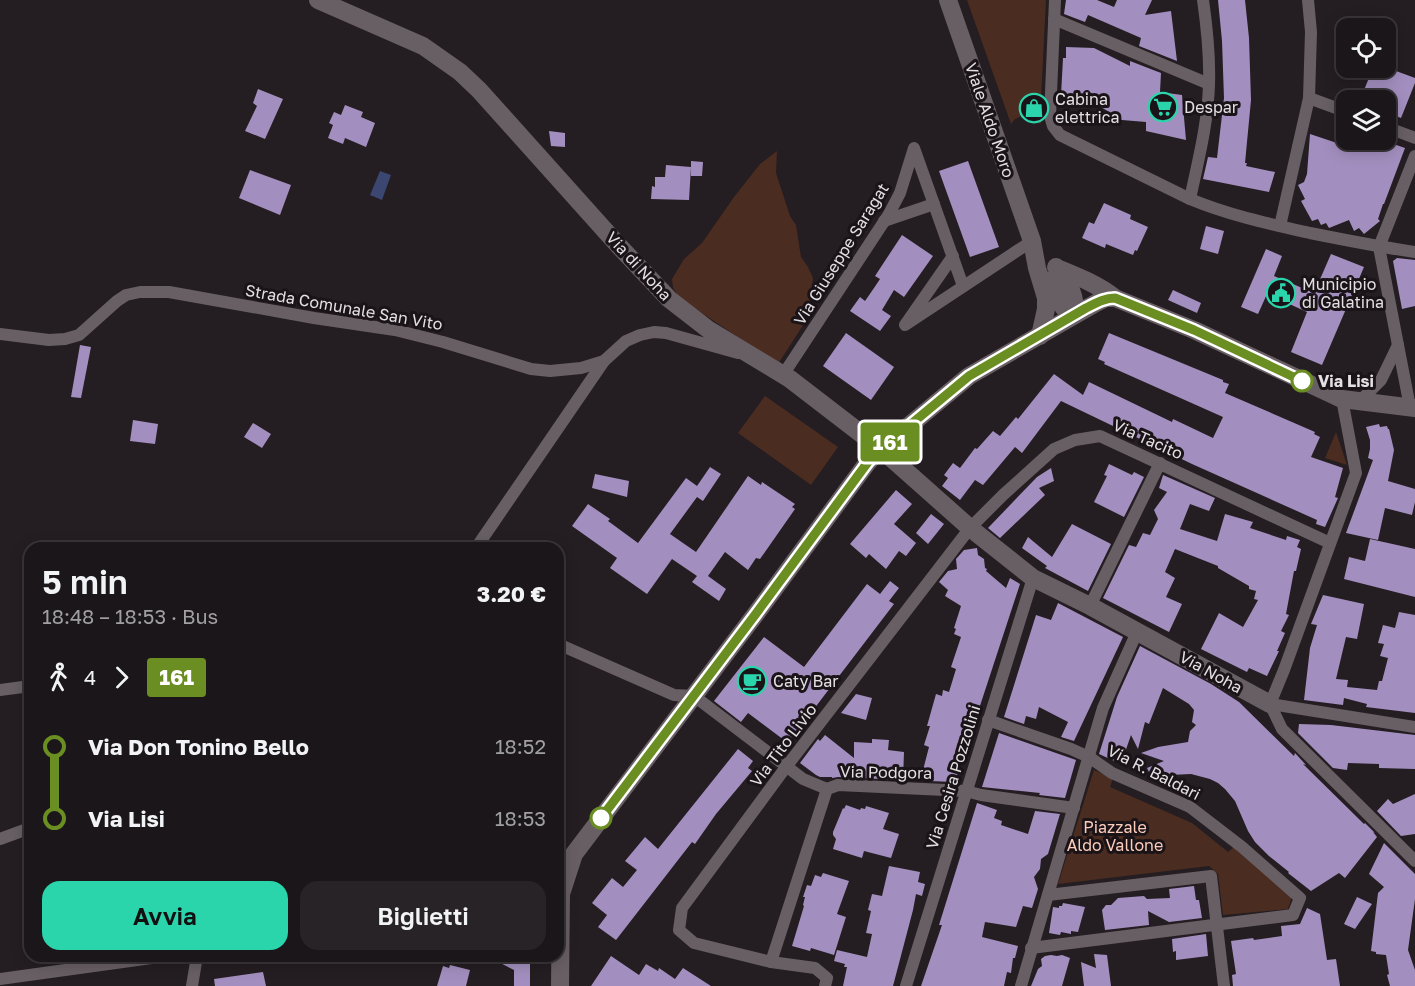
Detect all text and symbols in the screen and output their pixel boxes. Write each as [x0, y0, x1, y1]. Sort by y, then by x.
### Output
map controls [1336, 18, 1396, 150]
button: locate [1336, 18, 1396, 78]
street label: Viale Aldo Moro [961, 60, 1019, 180]
place label: Cabina elettrica [1055, 89, 1119, 127]
button: layers [1336, 90, 1396, 150]
supermarket icon: Despar [1147, 91, 1179, 123]
shop icon: Cabina elettrica [1018, 92, 1050, 124]
place label: Despar [1184, 97, 1238, 117]
street label: Via Giuseppe Saragat [789, 179, 893, 329]
street label: Via di Noha [602, 227, 676, 305]
place label: Municipio di Galatina [1302, 274, 1384, 312]
public building icon: Municipio di Galatina [1265, 277, 1297, 309]
street label: Strada Comunale San Vito [244, 280, 444, 334]
marker: Via Lisi [1291, 370, 1313, 392]
place label: Via Lisi [1318, 371, 1374, 391]
street label: Via Tacito [1110, 415, 1186, 463]
line badge: 161 [856, 422, 924, 462]
text: 161 [873, 429, 907, 455]
text: 5 min [42, 562, 128, 601]
text: 3.20 € [477, 580, 546, 607]
text: 18:48 – 18:53 · Bus [42, 604, 218, 628]
street label: Via Noha [1176, 647, 1246, 697]
icon: walk [42, 661, 75, 694]
icon: forward [105, 661, 138, 694]
text: 161 [159, 664, 194, 690]
text: 4 [84, 665, 96, 689]
cafe icon: Caty Bar [736, 665, 768, 697]
place label: Caty Bar [773, 671, 838, 691]
street label: Via Tito Livio [745, 700, 821, 790]
street label: Via Cesira Pozzolini [922, 703, 984, 851]
text: Via Don Tonino Bello [88, 733, 309, 760]
text: 18:52 [495, 734, 546, 758]
street label: Via R. Baldari [1104, 740, 1204, 804]
street label: Via Podgora [840, 761, 932, 783]
text: Via Lisi [88, 805, 165, 832]
text: 18:53 [495, 806, 546, 830]
unlabelled marker [590, 807, 612, 829]
park label: Piazzale Aldo Vallone [1067, 817, 1163, 855]
button: Avvia [42, 881, 288, 950]
button: Biglietti [300, 881, 546, 950]

